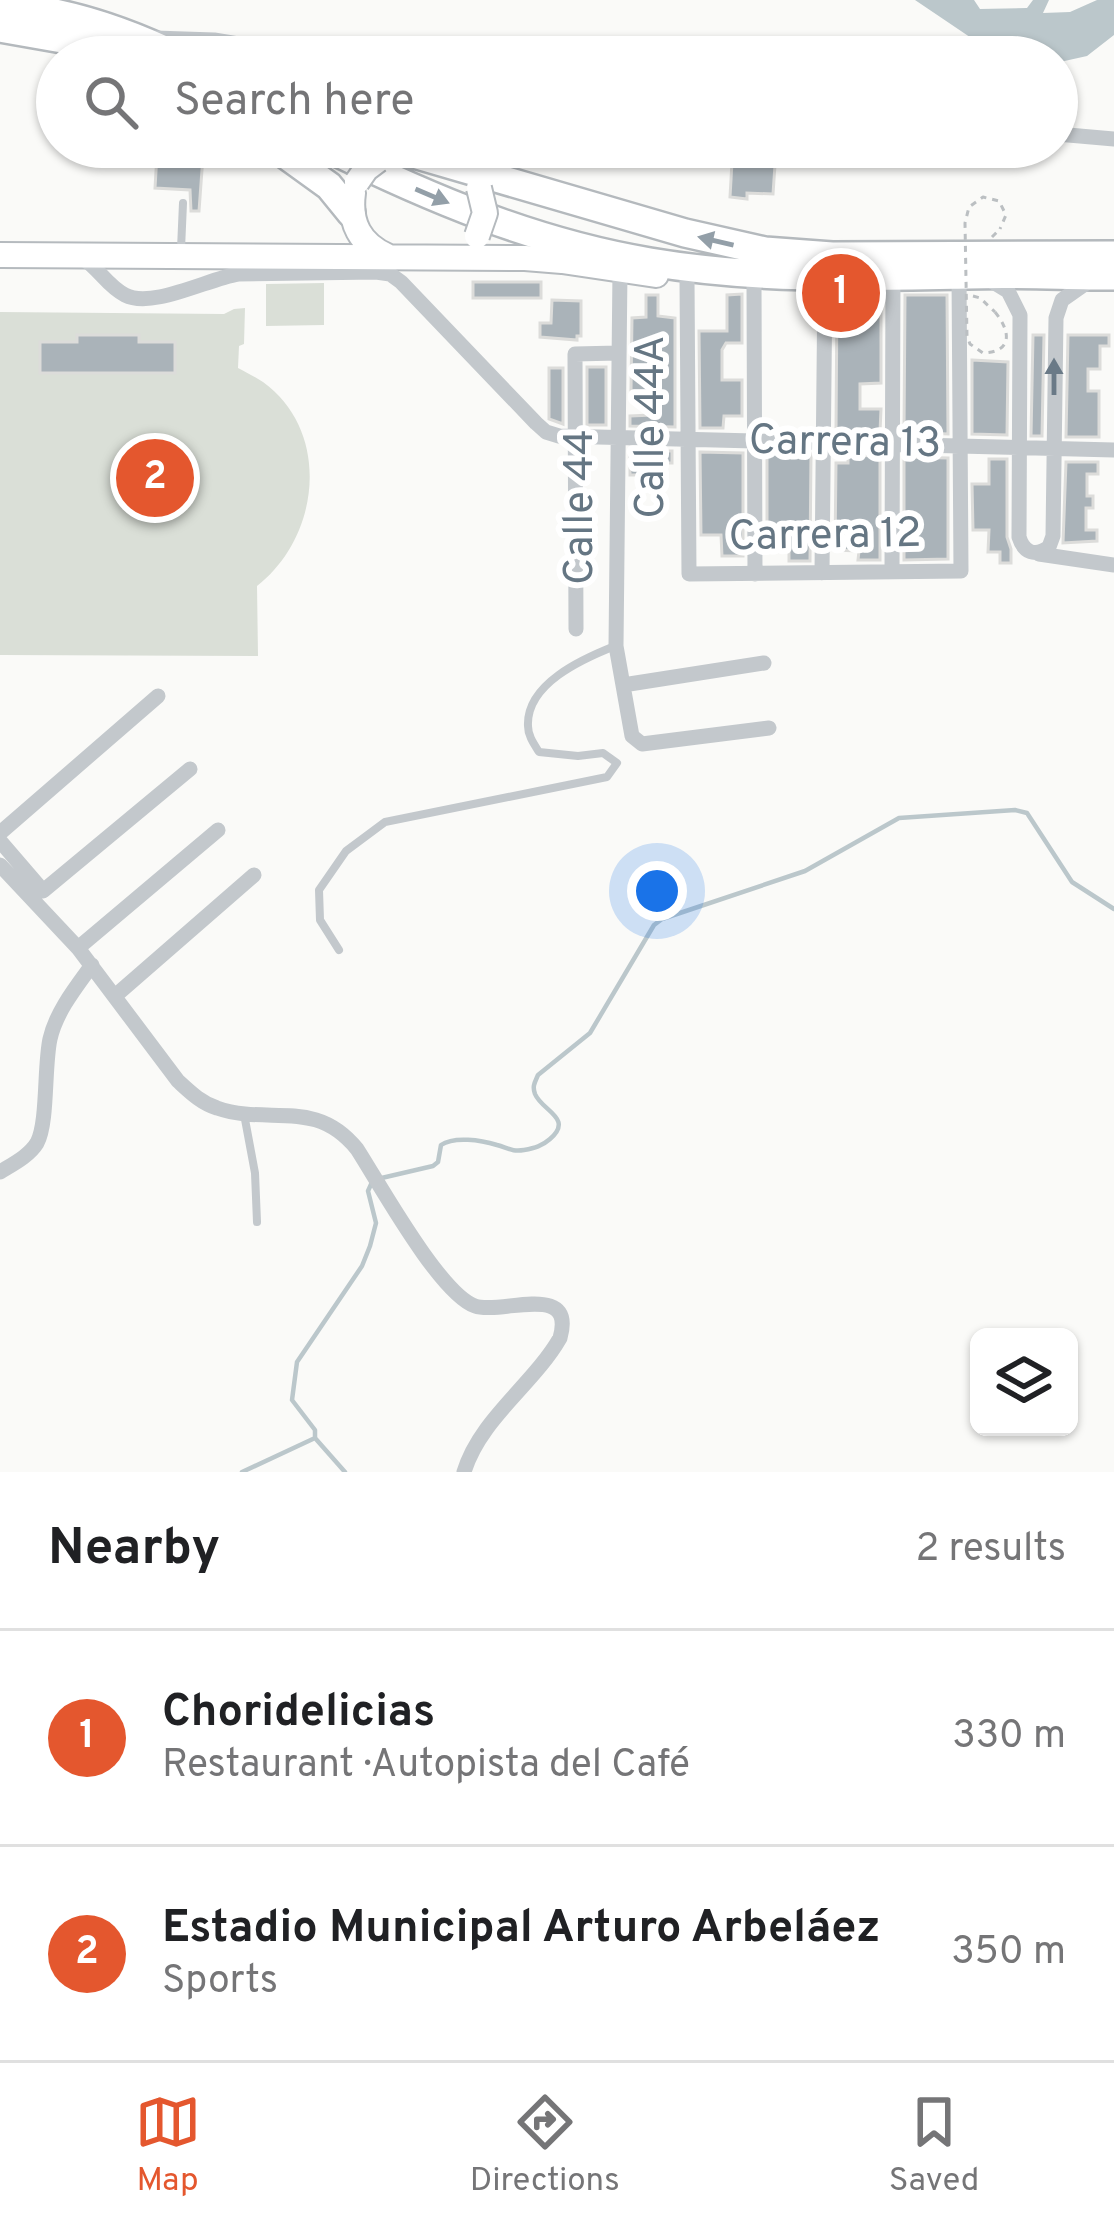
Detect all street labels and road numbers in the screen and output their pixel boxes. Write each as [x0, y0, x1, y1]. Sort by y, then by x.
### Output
street label: Calle 44A [626, 335, 679, 519]
street label: Carrera 13 [748, 416, 942, 472]
street label: Calle 44 [555, 429, 608, 585]
street label: Carrera 12 [728, 509, 922, 565]

